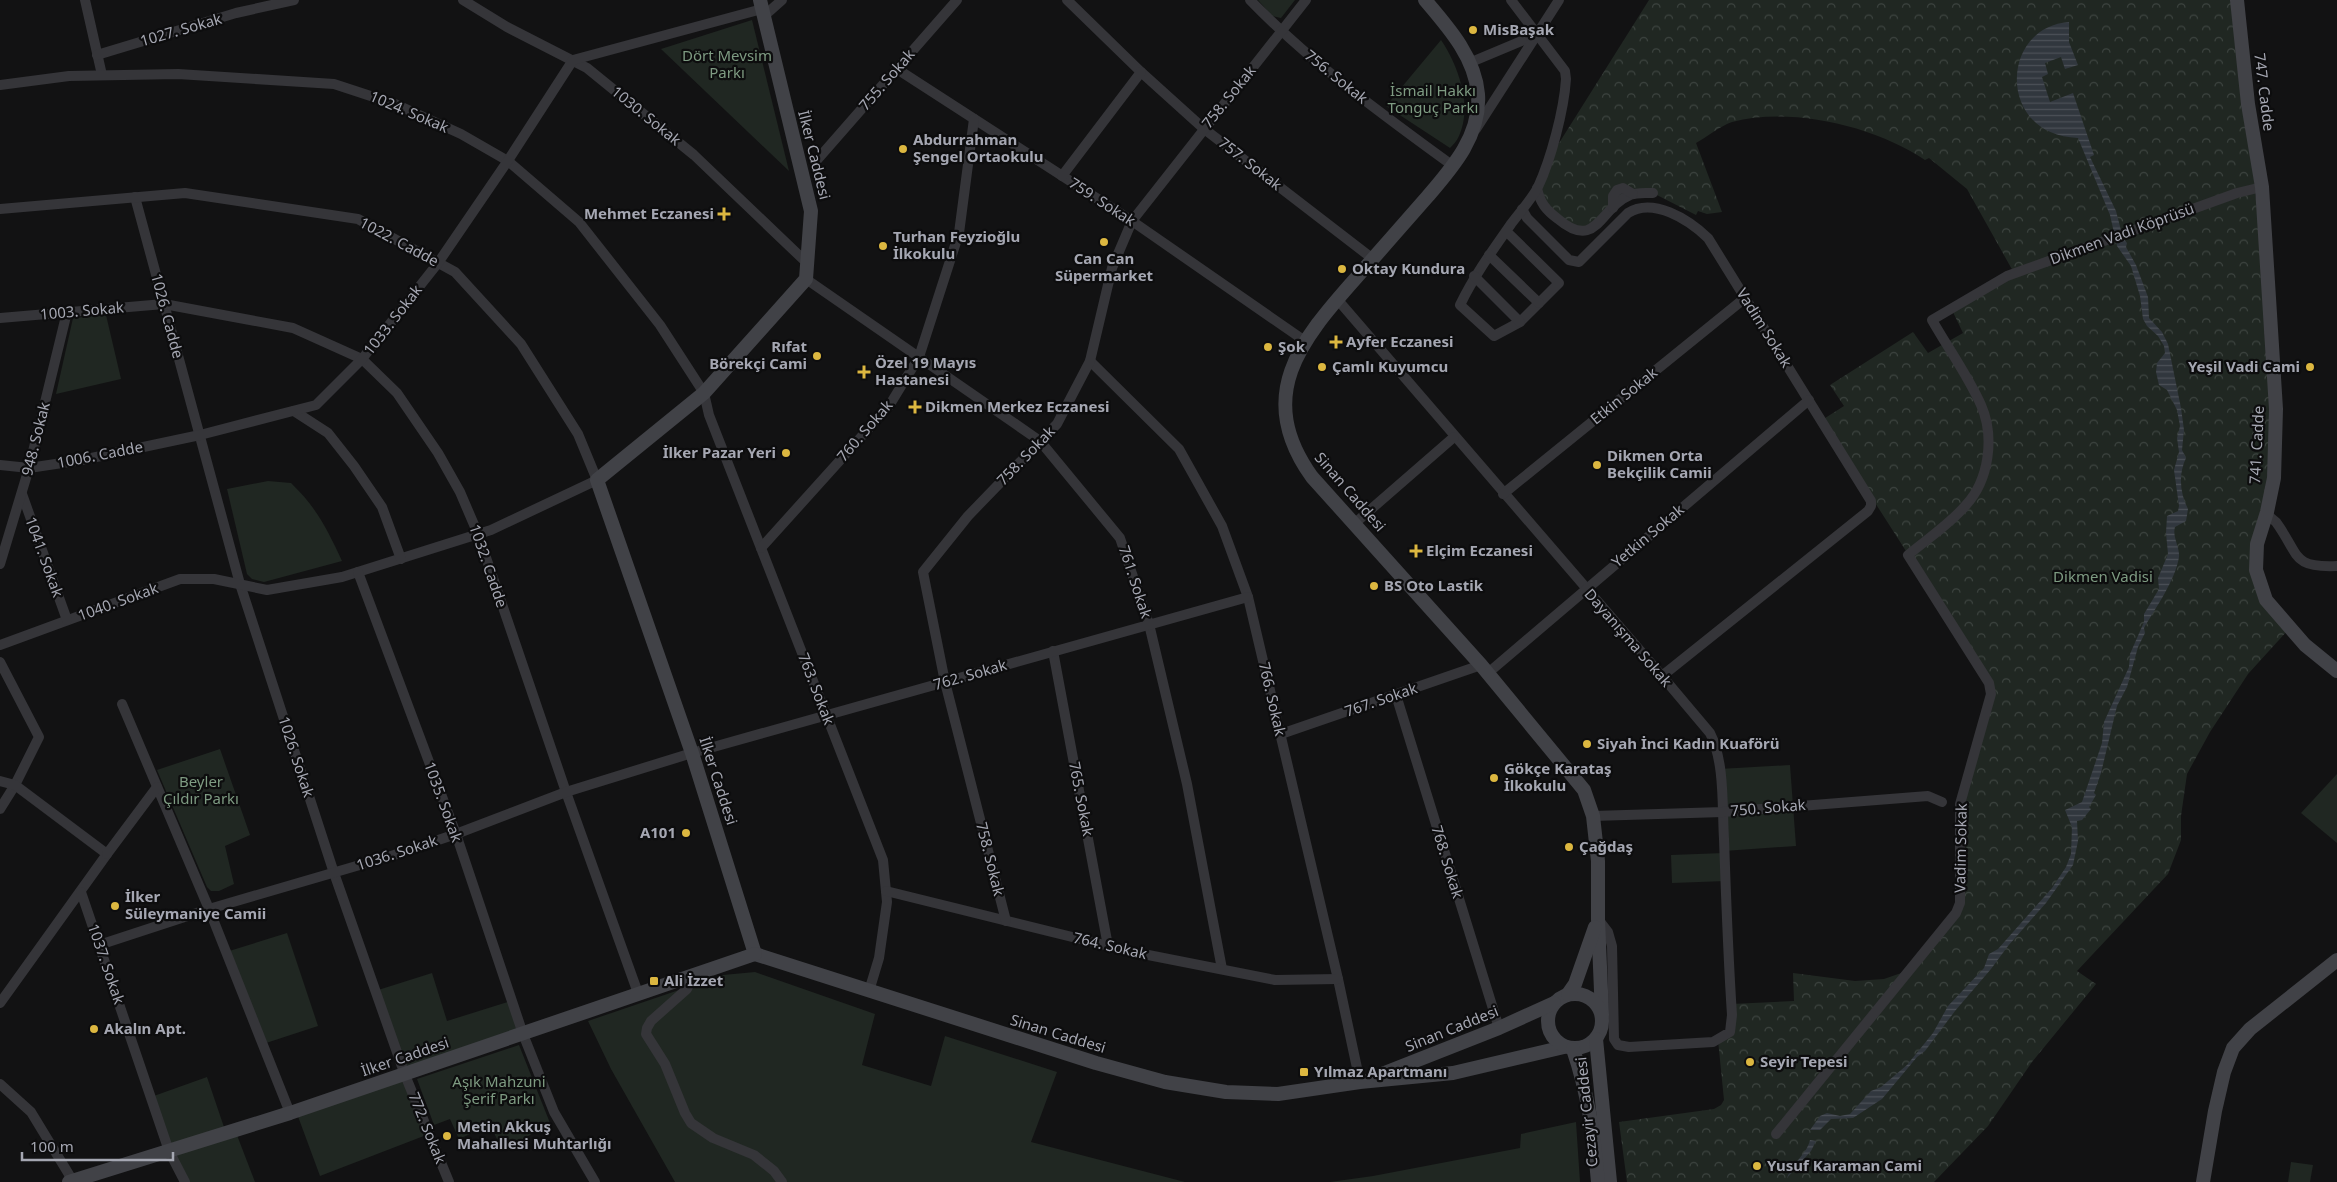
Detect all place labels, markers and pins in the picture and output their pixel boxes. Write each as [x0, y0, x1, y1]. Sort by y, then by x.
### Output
place label: MisBaşak [1483, 19, 1555, 39]
marker: MisBaşak [1467, 24, 1479, 36]
place label: Abdurrahman Şengel Ortaokulu [913, 129, 1044, 166]
marker: Abdurrahman Şengel Ortaokulu [897, 143, 909, 155]
place label: Mehmet Eczanesi [584, 203, 714, 223]
marker: Mehmet Eczanesi [718, 208, 730, 220]
place label: Turhan Feyzioğlu İlkokulu [893, 226, 1020, 263]
marker: Can Can Süpermarket [1098, 236, 1110, 248]
marker: Turhan Feyzioğlu İlkokulu [877, 240, 889, 252]
place label: Can Can Süpermarket [1055, 248, 1154, 285]
place label: Oktay Kundura [1352, 258, 1465, 278]
marker: Oktay Kundura [1336, 263, 1348, 275]
place label: Ayfer Eczanesi [1346, 331, 1454, 351]
place label: Rıfat Börekçi Cami [709, 336, 807, 373]
place label: Şok [1278, 336, 1306, 356]
marker: Ayfer Eczanesi [1330, 336, 1342, 348]
marker: Şok [1262, 341, 1274, 353]
marker: Rıfat Börekçi Cami [811, 350, 823, 362]
place label: Özel 19 Mayıs Hastanesi [875, 352, 976, 389]
place label: Çamlı Kuyumcu [1332, 356, 1448, 376]
place label: Yeşil Vadi Cami [2188, 356, 2300, 376]
marker: Çamlı Kuyumcu [1316, 361, 1328, 373]
marker: Yeşil Vadi Cami [2304, 361, 2316, 373]
marker: Özel 19 Mayıs Hastanesi [857, 365, 871, 379]
place label: Dikmen Merkez Eczanesi [925, 396, 1109, 416]
marker: Dikmen Merkez Eczanesi [909, 401, 921, 413]
place label: İlker Pazar Yeri [663, 442, 776, 462]
place label: Dikmen Orta Bekçilik Camii [1607, 445, 1712, 482]
marker: İlker Pazar Yeri [780, 447, 792, 459]
marker: Dikmen Orta Bekçilik Camii [1591, 459, 1603, 471]
place label: Elçim Eczanesi [1426, 540, 1533, 560]
marker: Elçim Eczanesi [1410, 545, 1422, 557]
place label: BS Oto Lastik [1384, 575, 1484, 595]
marker: BS Oto Lastik [1368, 580, 1380, 592]
place label: Siyah İnci Kadın Kuaförü [1597, 733, 1780, 753]
marker: Siyah İnci Kadın Kuaförü [1581, 738, 1593, 750]
place label: Gökçe Karataş İlkokulu [1504, 758, 1612, 795]
marker: Gökçe Karataş İlkokulu [1488, 772, 1500, 784]
place label: A101 [640, 822, 676, 842]
marker: A101 [680, 827, 692, 839]
place label: Çağdaş [1579, 836, 1633, 856]
marker: Çağdaş [1563, 841, 1575, 853]
place label: İlker Süleymaniye Camii [125, 886, 266, 923]
marker: İlker Süleymaniye Camii [109, 900, 121, 912]
place label: Ali İzzet [664, 970, 724, 990]
marker: Ali İzzet [648, 975, 660, 987]
place label: Akalın Apt. [104, 1018, 186, 1038]
marker: Akalın Apt. [88, 1023, 100, 1035]
place label: Seyir Tepesi [1760, 1051, 1848, 1071]
marker: Seyir Tepesi [1744, 1056, 1756, 1068]
place label: Yılmaz Apartmanı [1314, 1061, 1447, 1081]
marker: Yılmaz Apartmanı [1298, 1066, 1310, 1078]
place label: Metin Akkuş Mahallesi Muhtarlığı [457, 1116, 611, 1153]
marker: Metin Akkuş Mahallesi Muhtarlığı [441, 1130, 453, 1142]
place label: Yusuf Karaman Cami [1767, 1155, 1922, 1175]
marker: Yusuf Karaman Cami [1751, 1160, 1763, 1172]

